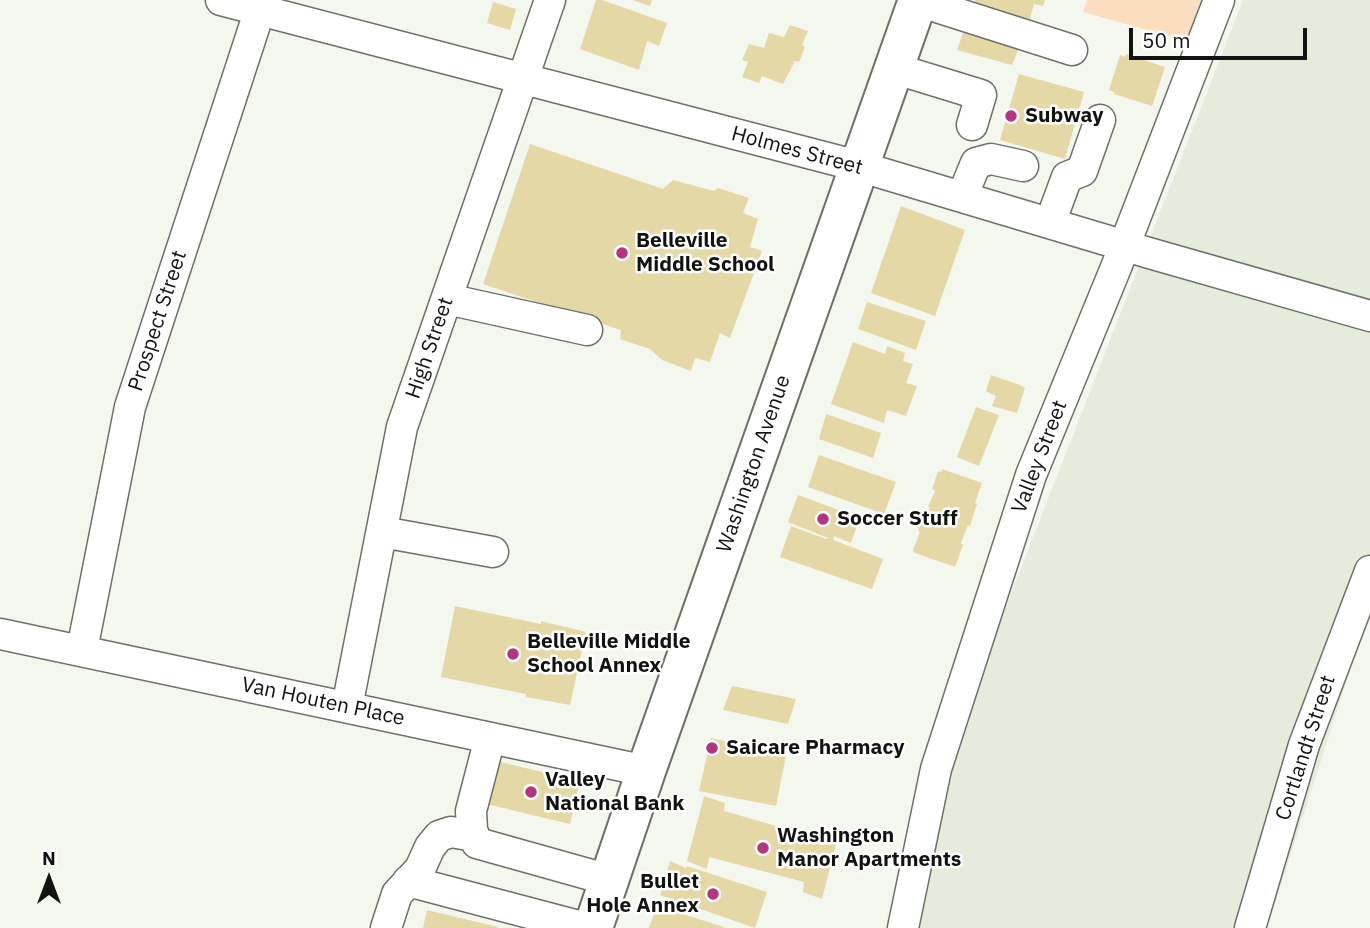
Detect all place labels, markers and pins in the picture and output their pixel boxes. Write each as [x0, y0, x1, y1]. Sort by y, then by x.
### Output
place label: Subway [1025, 103, 1104, 129]
marker: Subway [1003, 108, 1019, 124]
place label: Belleville Middle School [636, 228, 774, 278]
marker: Belleville Middle School [614, 245, 630, 261]
place label: Soccer Stuff [837, 506, 957, 532]
marker: Soccer Stuff [815, 511, 831, 527]
place label: Belleville Middle School Annex [527, 629, 690, 679]
marker: Belleville Middle School Annex [505, 646, 521, 662]
place label: Saicare Pharmacy [726, 735, 905, 761]
marker: Saicare Pharmacy [704, 740, 720, 756]
place label: Valley National Bank [545, 767, 684, 817]
marker: Valley National Bank [523, 784, 539, 800]
place label: Washington Manor Apartments [777, 823, 961, 873]
marker: Washington Manor Apartments [755, 840, 771, 856]
place label: Bullet Hole Annex [586, 869, 699, 919]
marker: Bullet Hole Annex [705, 886, 721, 902]

